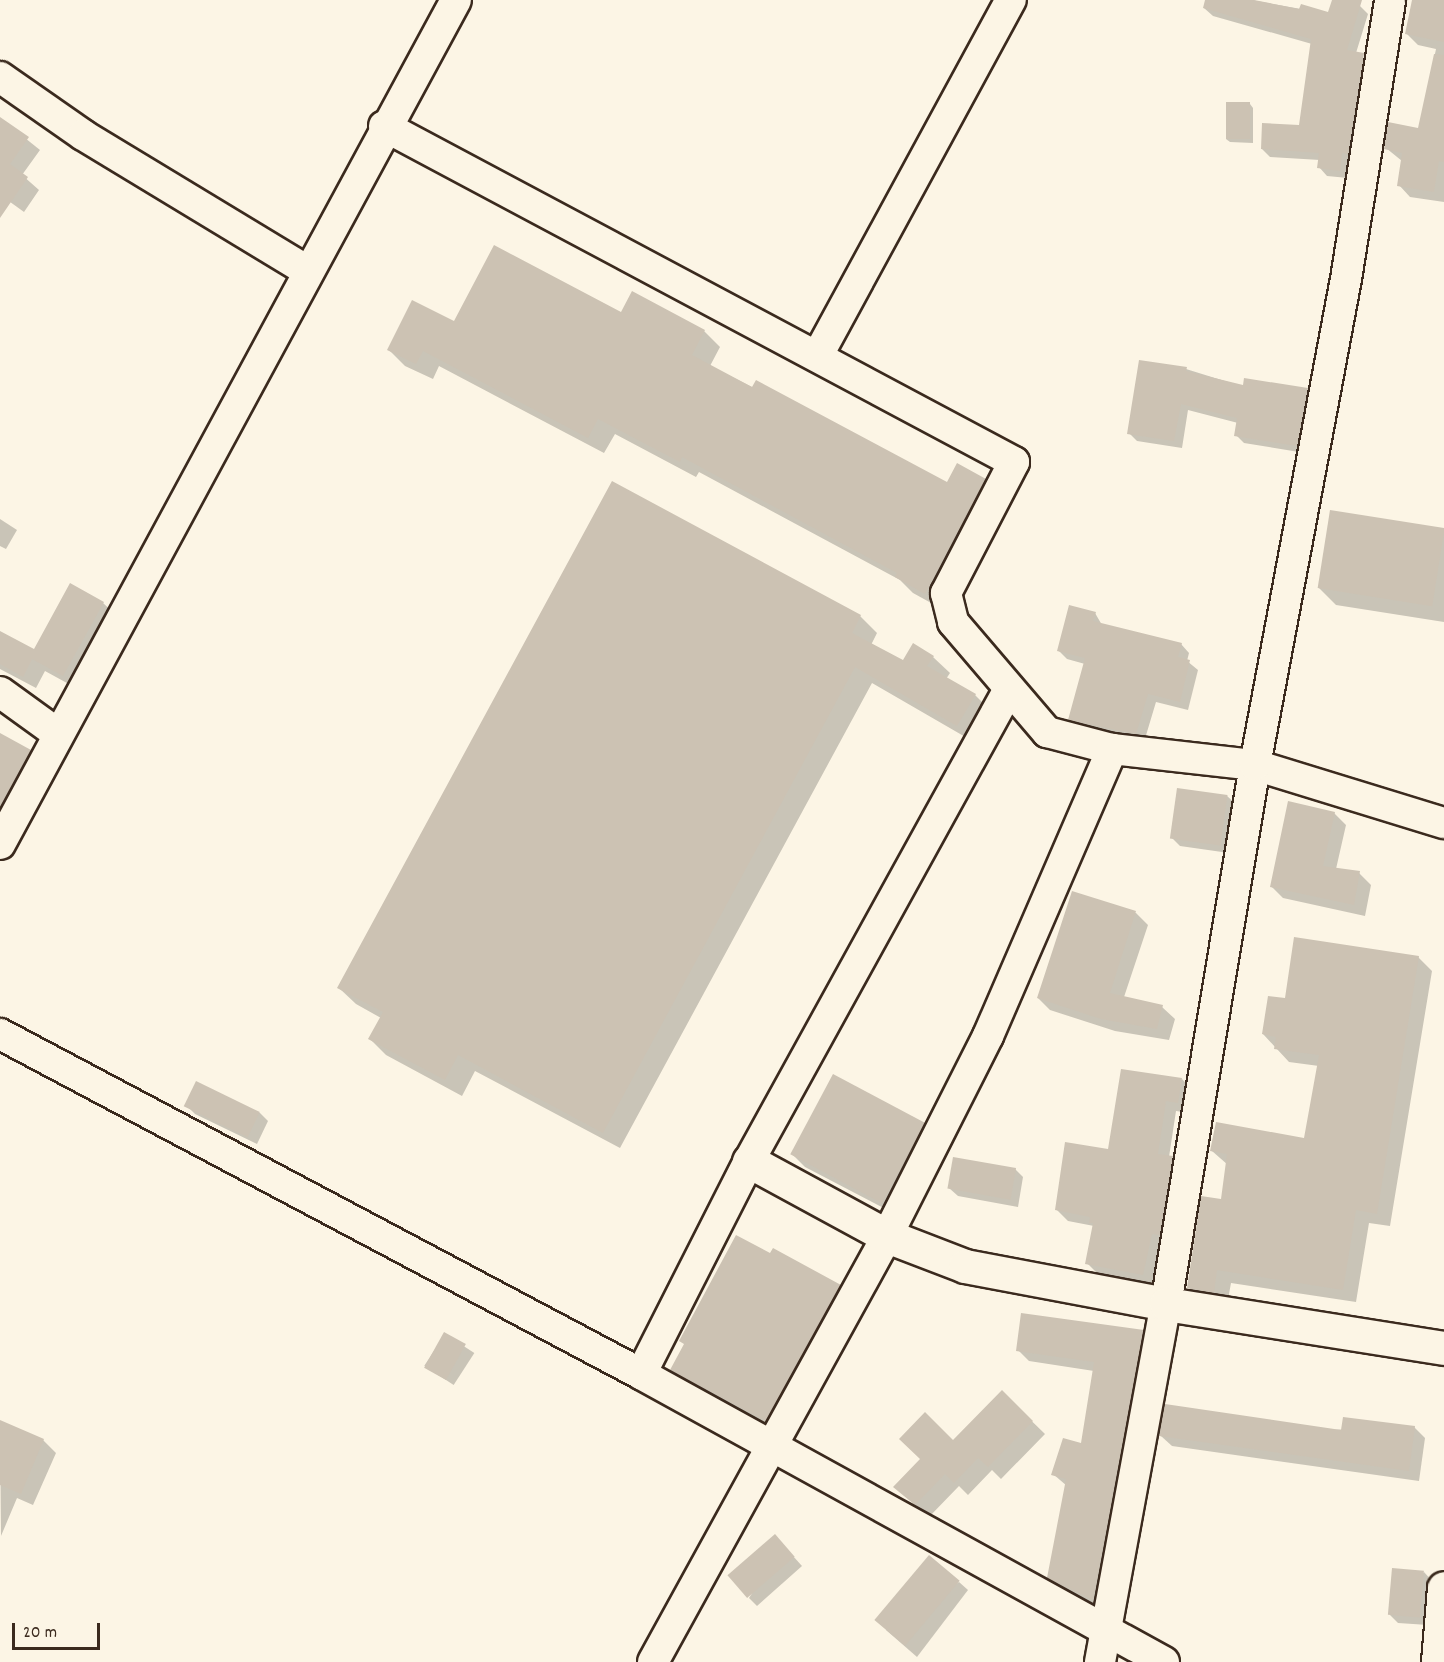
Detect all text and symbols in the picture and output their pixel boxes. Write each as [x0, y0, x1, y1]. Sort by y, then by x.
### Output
scale bar [15, 1611, 104, 1649]
text: 20 m [23, 1621, 57, 1646]

